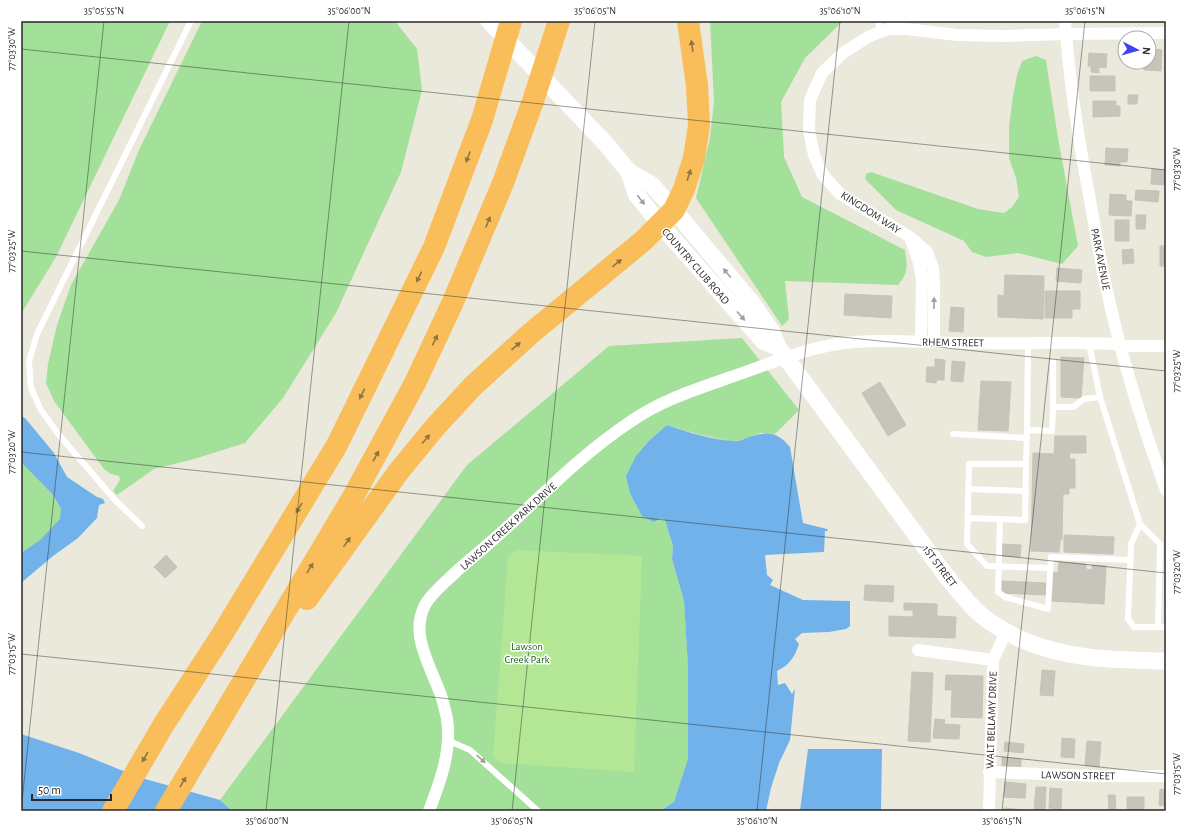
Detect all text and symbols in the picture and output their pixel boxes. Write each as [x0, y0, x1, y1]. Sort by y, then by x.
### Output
text: 35°05'55"N [84, 6, 124, 16]
text: 35°06'00"N [327, 6, 371, 16]
text: 35°06'05"N [574, 6, 616, 16]
text: 35°06'10"N [819, 6, 861, 16]
text: 35°06'15"N [1065, 6, 1105, 16]
text: 77°03'30"W [7, 27, 17, 71]
north arrow [1117, 30, 1157, 70]
one-way arrow [689, 40, 695, 52]
text: N [1141, 47, 1152, 55]
text: 77°03'30"W [1172, 147, 1182, 191]
one-way arrow [464, 151, 470, 163]
one-way arrow [686, 168, 692, 180]
street label: KINGDOM WAY [839, 189, 903, 236]
one-way arrow [636, 194, 645, 205]
one-way arrow [485, 215, 491, 227]
street label: COUNTRY CLUB ROAD [660, 226, 732, 307]
street label: PARK AVENUE [1089, 227, 1112, 292]
text: 77°03'25"W [7, 229, 17, 272]
one-way arrow [611, 259, 622, 268]
one-way arrow [723, 268, 732, 278]
one-way arrow [416, 272, 422, 283]
one-way arrow [931, 296, 937, 309]
one-way arrow [737, 311, 746, 322]
one-way arrow [432, 335, 438, 346]
street label: RHEM STREET [922, 336, 985, 349]
one-way arrow [512, 342, 521, 351]
text: 77°03'25"W [1172, 349, 1182, 392]
one-way arrow [359, 388, 365, 400]
text: 77°03'20"W [7, 430, 17, 474]
one-way arrow [421, 433, 430, 444]
one-way arrow [372, 450, 379, 462]
street label: LAWSON CREEK PARK DRIVE [458, 480, 559, 572]
one-way arrow [296, 502, 303, 514]
one-way arrow [343, 537, 351, 548]
street label: 1ST STREET [921, 544, 959, 589]
text: 77°03'20"W [1172, 550, 1182, 594]
one-way arrow [306, 563, 314, 573]
text: 77°03'15"W [7, 633, 17, 675]
park label: Lawson Creek Park [504, 641, 550, 665]
street label: WALT BELLAMY DRIVE [984, 670, 999, 769]
one-way arrow [141, 751, 148, 763]
text: 77°03'15"W [1172, 753, 1182, 795]
one-way arrow [476, 755, 486, 764]
street label: LAWSON STREET [1041, 769, 1116, 782]
scale bar [32, 776, 111, 802]
one-way arrow [179, 776, 186, 788]
text: 50 m [38, 784, 61, 796]
text: 35°06'00"N [245, 816, 289, 826]
text: 35°06'05"N [491, 816, 533, 826]
text: 35°06'10"N [736, 816, 778, 826]
text: 35°06'15"N [982, 816, 1022, 826]

